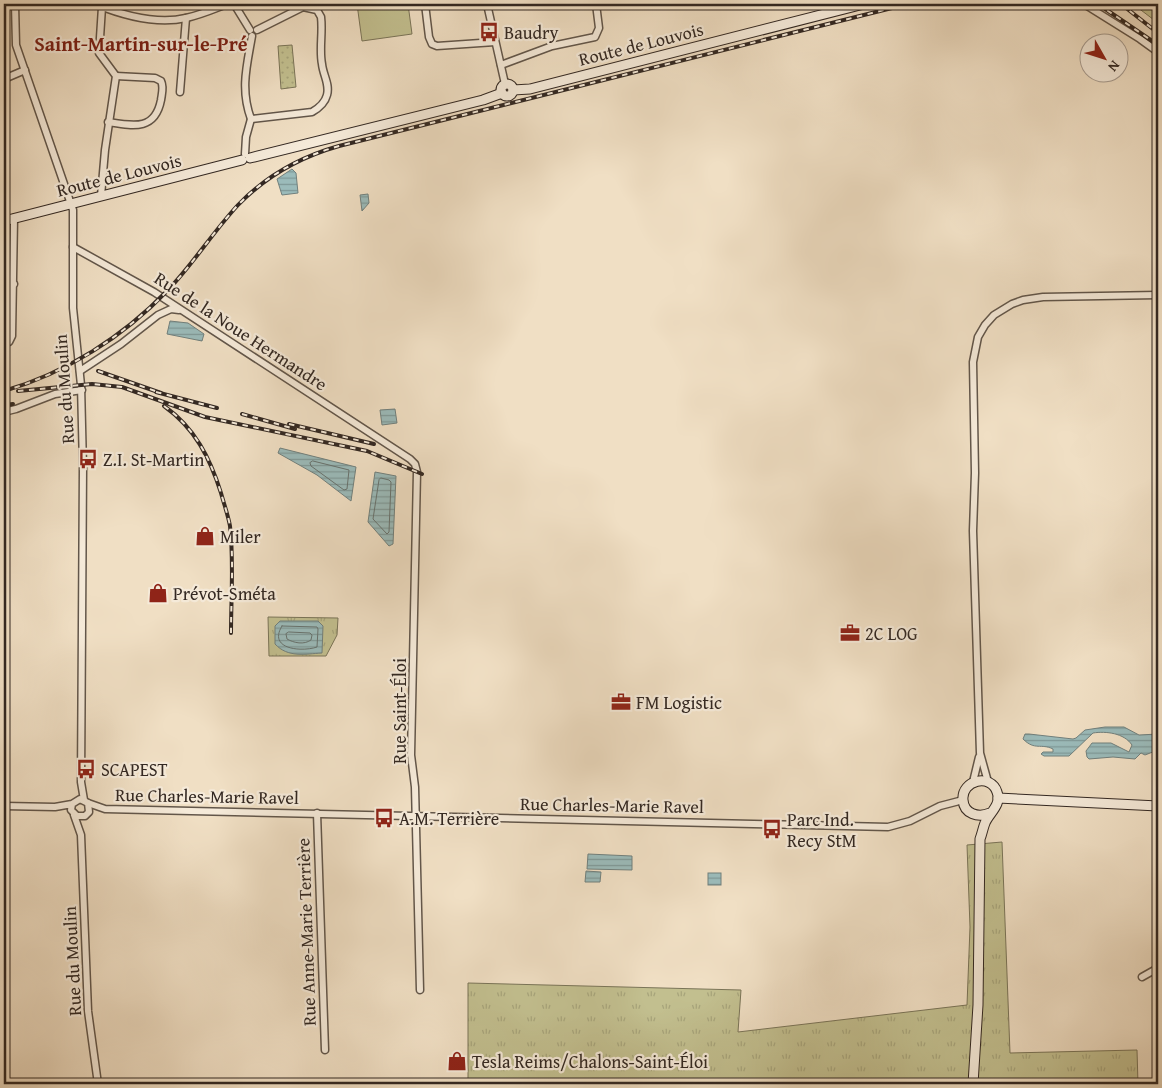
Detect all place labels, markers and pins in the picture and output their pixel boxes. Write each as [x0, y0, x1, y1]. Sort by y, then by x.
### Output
place label: Baudry [504, 19, 558, 46]
bus stop icon: Baudry [478, 21, 500, 43]
place label: Z.I. St-Martin [103, 446, 204, 473]
bus stop icon: Z.I. St-Martin [77, 448, 99, 470]
place label: Miler [220, 523, 261, 550]
shop icon: Miler [194, 525, 216, 547]
place label: Prévot-Sméta [173, 580, 276, 607]
shop icon: Prévot-Sméta [147, 582, 169, 604]
place label: 2C LOG [865, 620, 918, 647]
office icon: 2C LOG [839, 622, 861, 644]
place label: FM Logistic [636, 689, 722, 716]
office icon: FM Logistic [610, 691, 632, 713]
place label: SCAPEST [101, 756, 168, 783]
bus stop icon: SCAPEST [75, 758, 97, 780]
place label: A.M. Terrière [399, 805, 499, 832]
place label: Parc Ind. Recy StM [787, 806, 857, 854]
bus stop icon: A.M. Terrière [373, 807, 395, 829]
bus stop icon: Parc Ind. Recy StM [761, 818, 783, 840]
place label: Tesla Reims/Chalons-Saint-Éloi [472, 1048, 708, 1075]
shop icon: Tesla Reims/Chalons-Saint-Éloi [446, 1050, 468, 1072]

